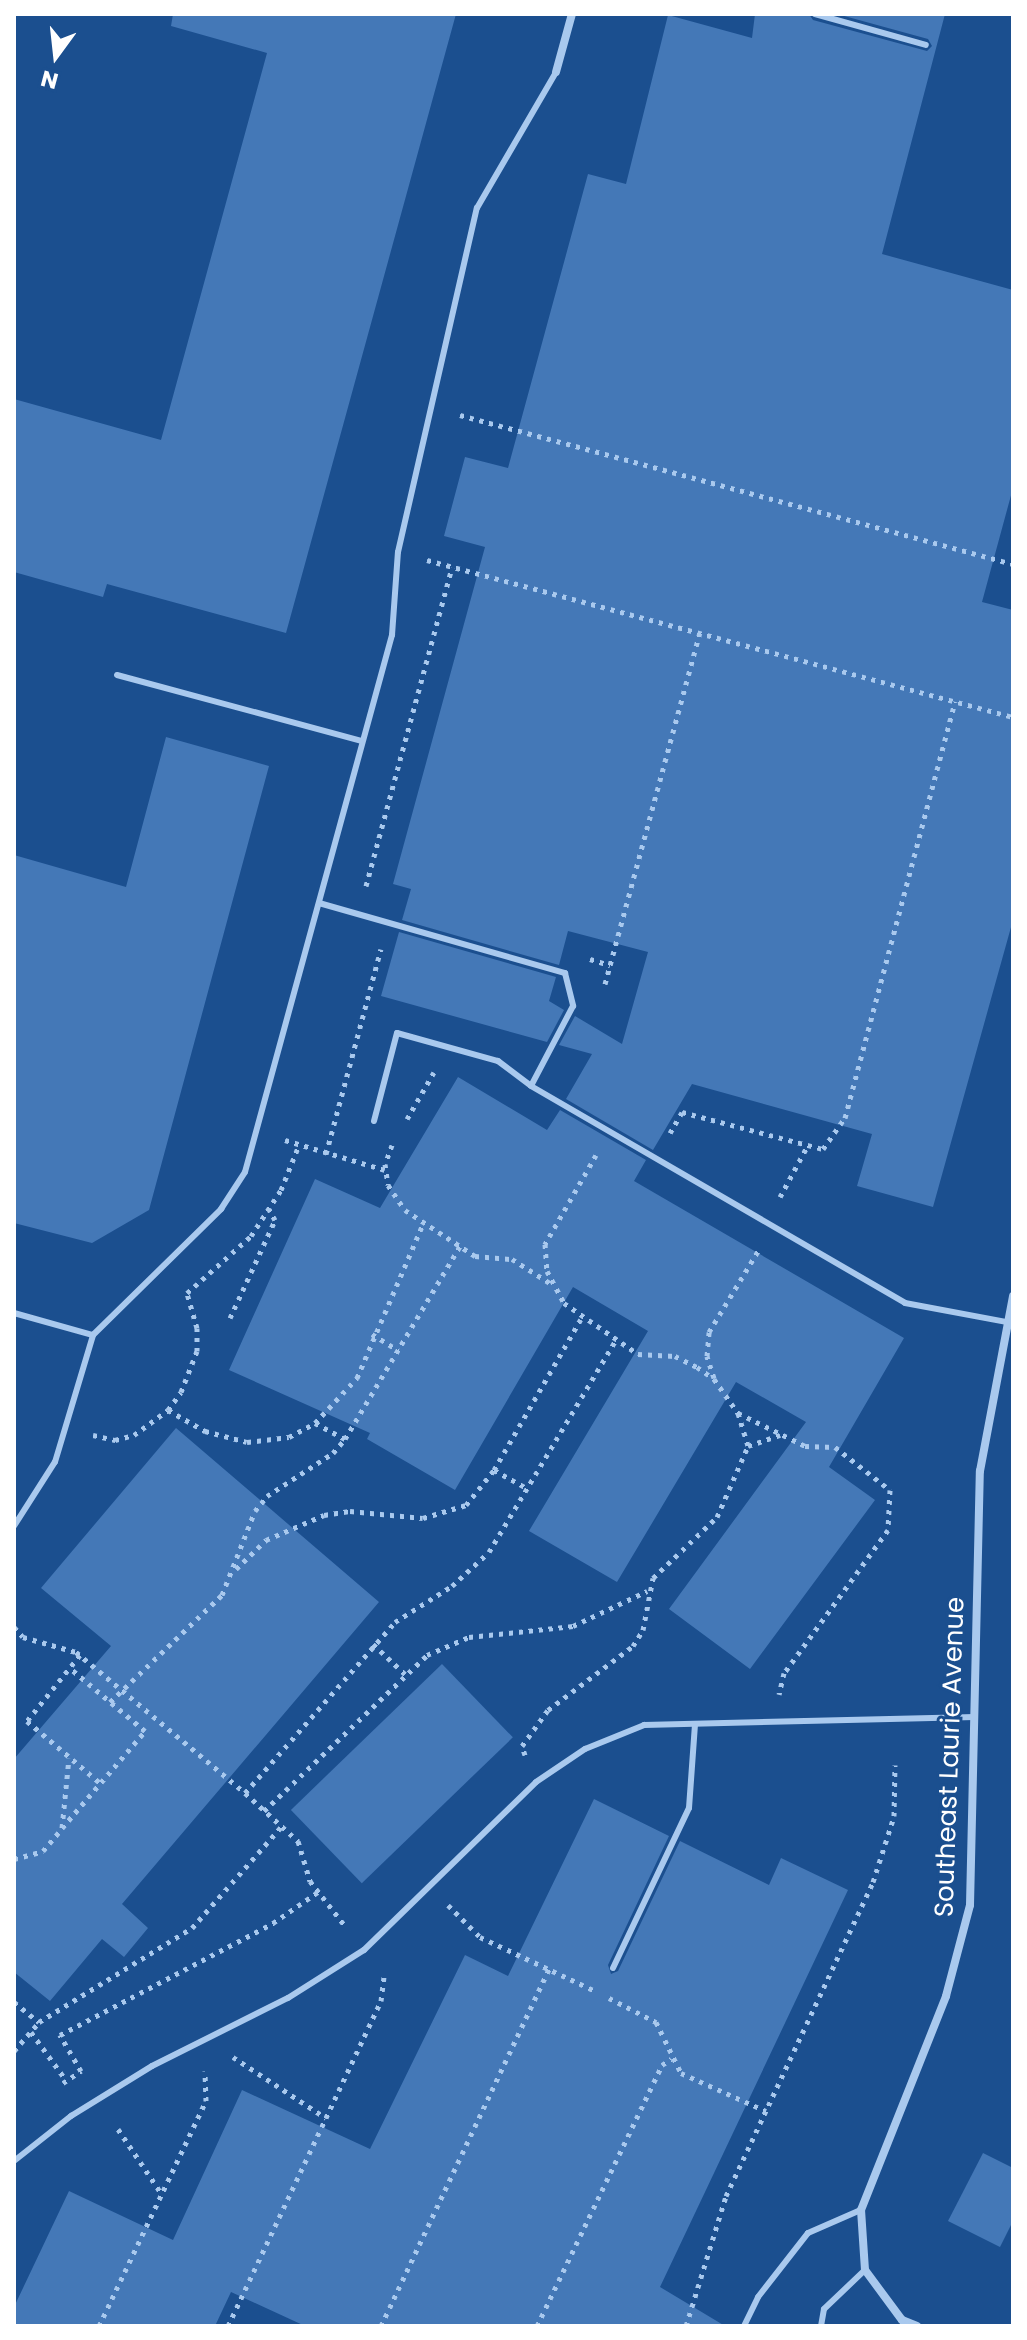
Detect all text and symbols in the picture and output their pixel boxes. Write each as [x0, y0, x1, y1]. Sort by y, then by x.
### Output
north arrow [16, 16, 96, 96]
text: N [38, 63, 62, 97]
street label: Southeast Laurie Avenue [929, 1596, 971, 1918]

